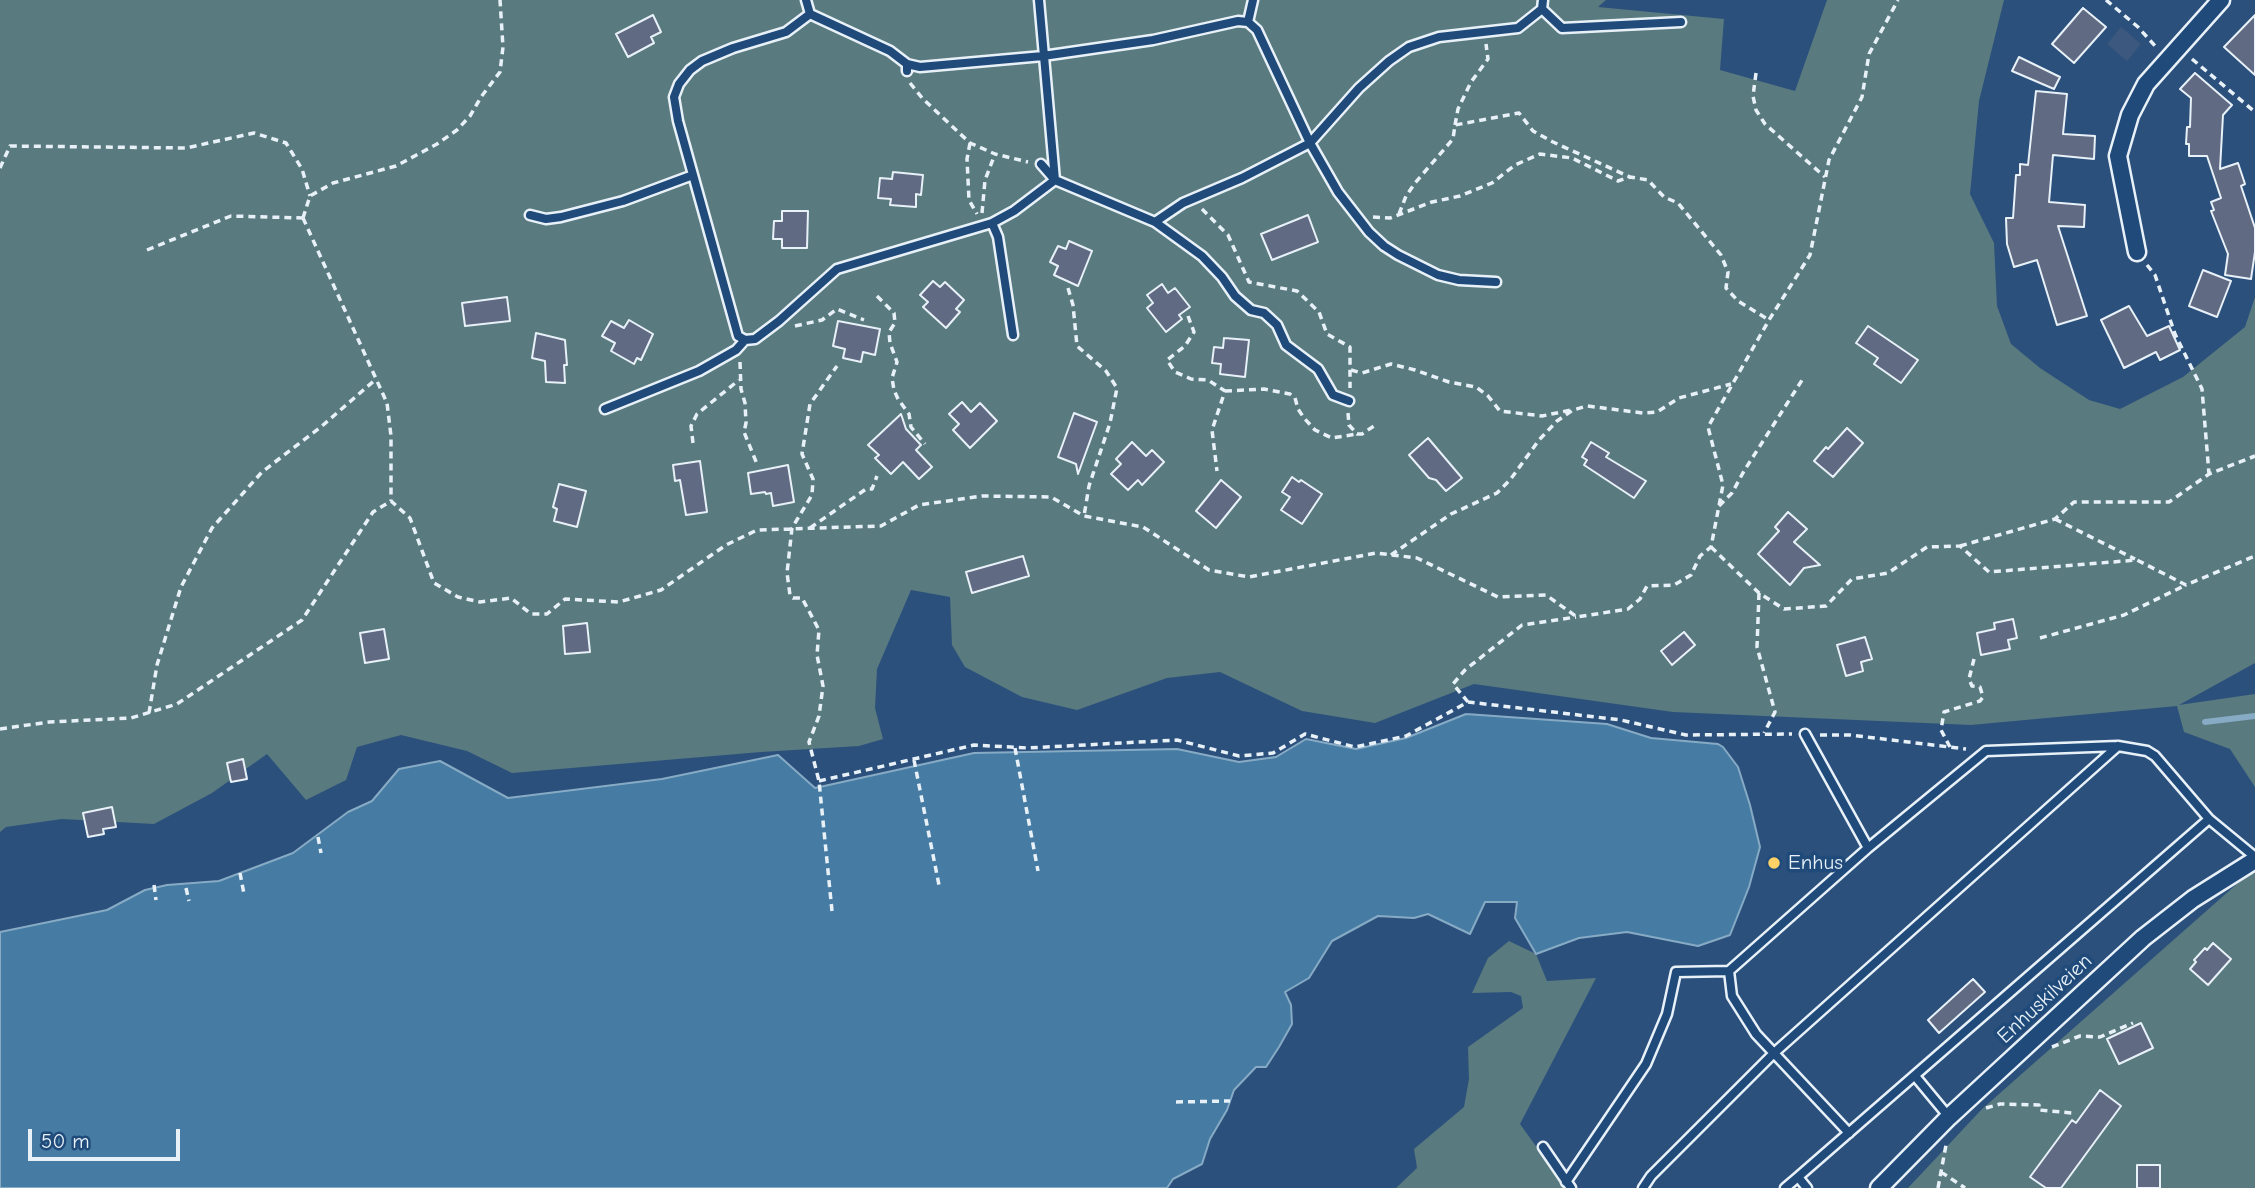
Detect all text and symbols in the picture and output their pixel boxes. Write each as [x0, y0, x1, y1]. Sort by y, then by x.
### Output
place label: Enhus [1788, 850, 1843, 876]
marker: Enhus [1766, 855, 1782, 871]
street label: Enhuskilveien [1992, 949, 2098, 1049]
scale bar [32, 1114, 184, 1158]
text: 50 m [41, 1129, 90, 1153]

